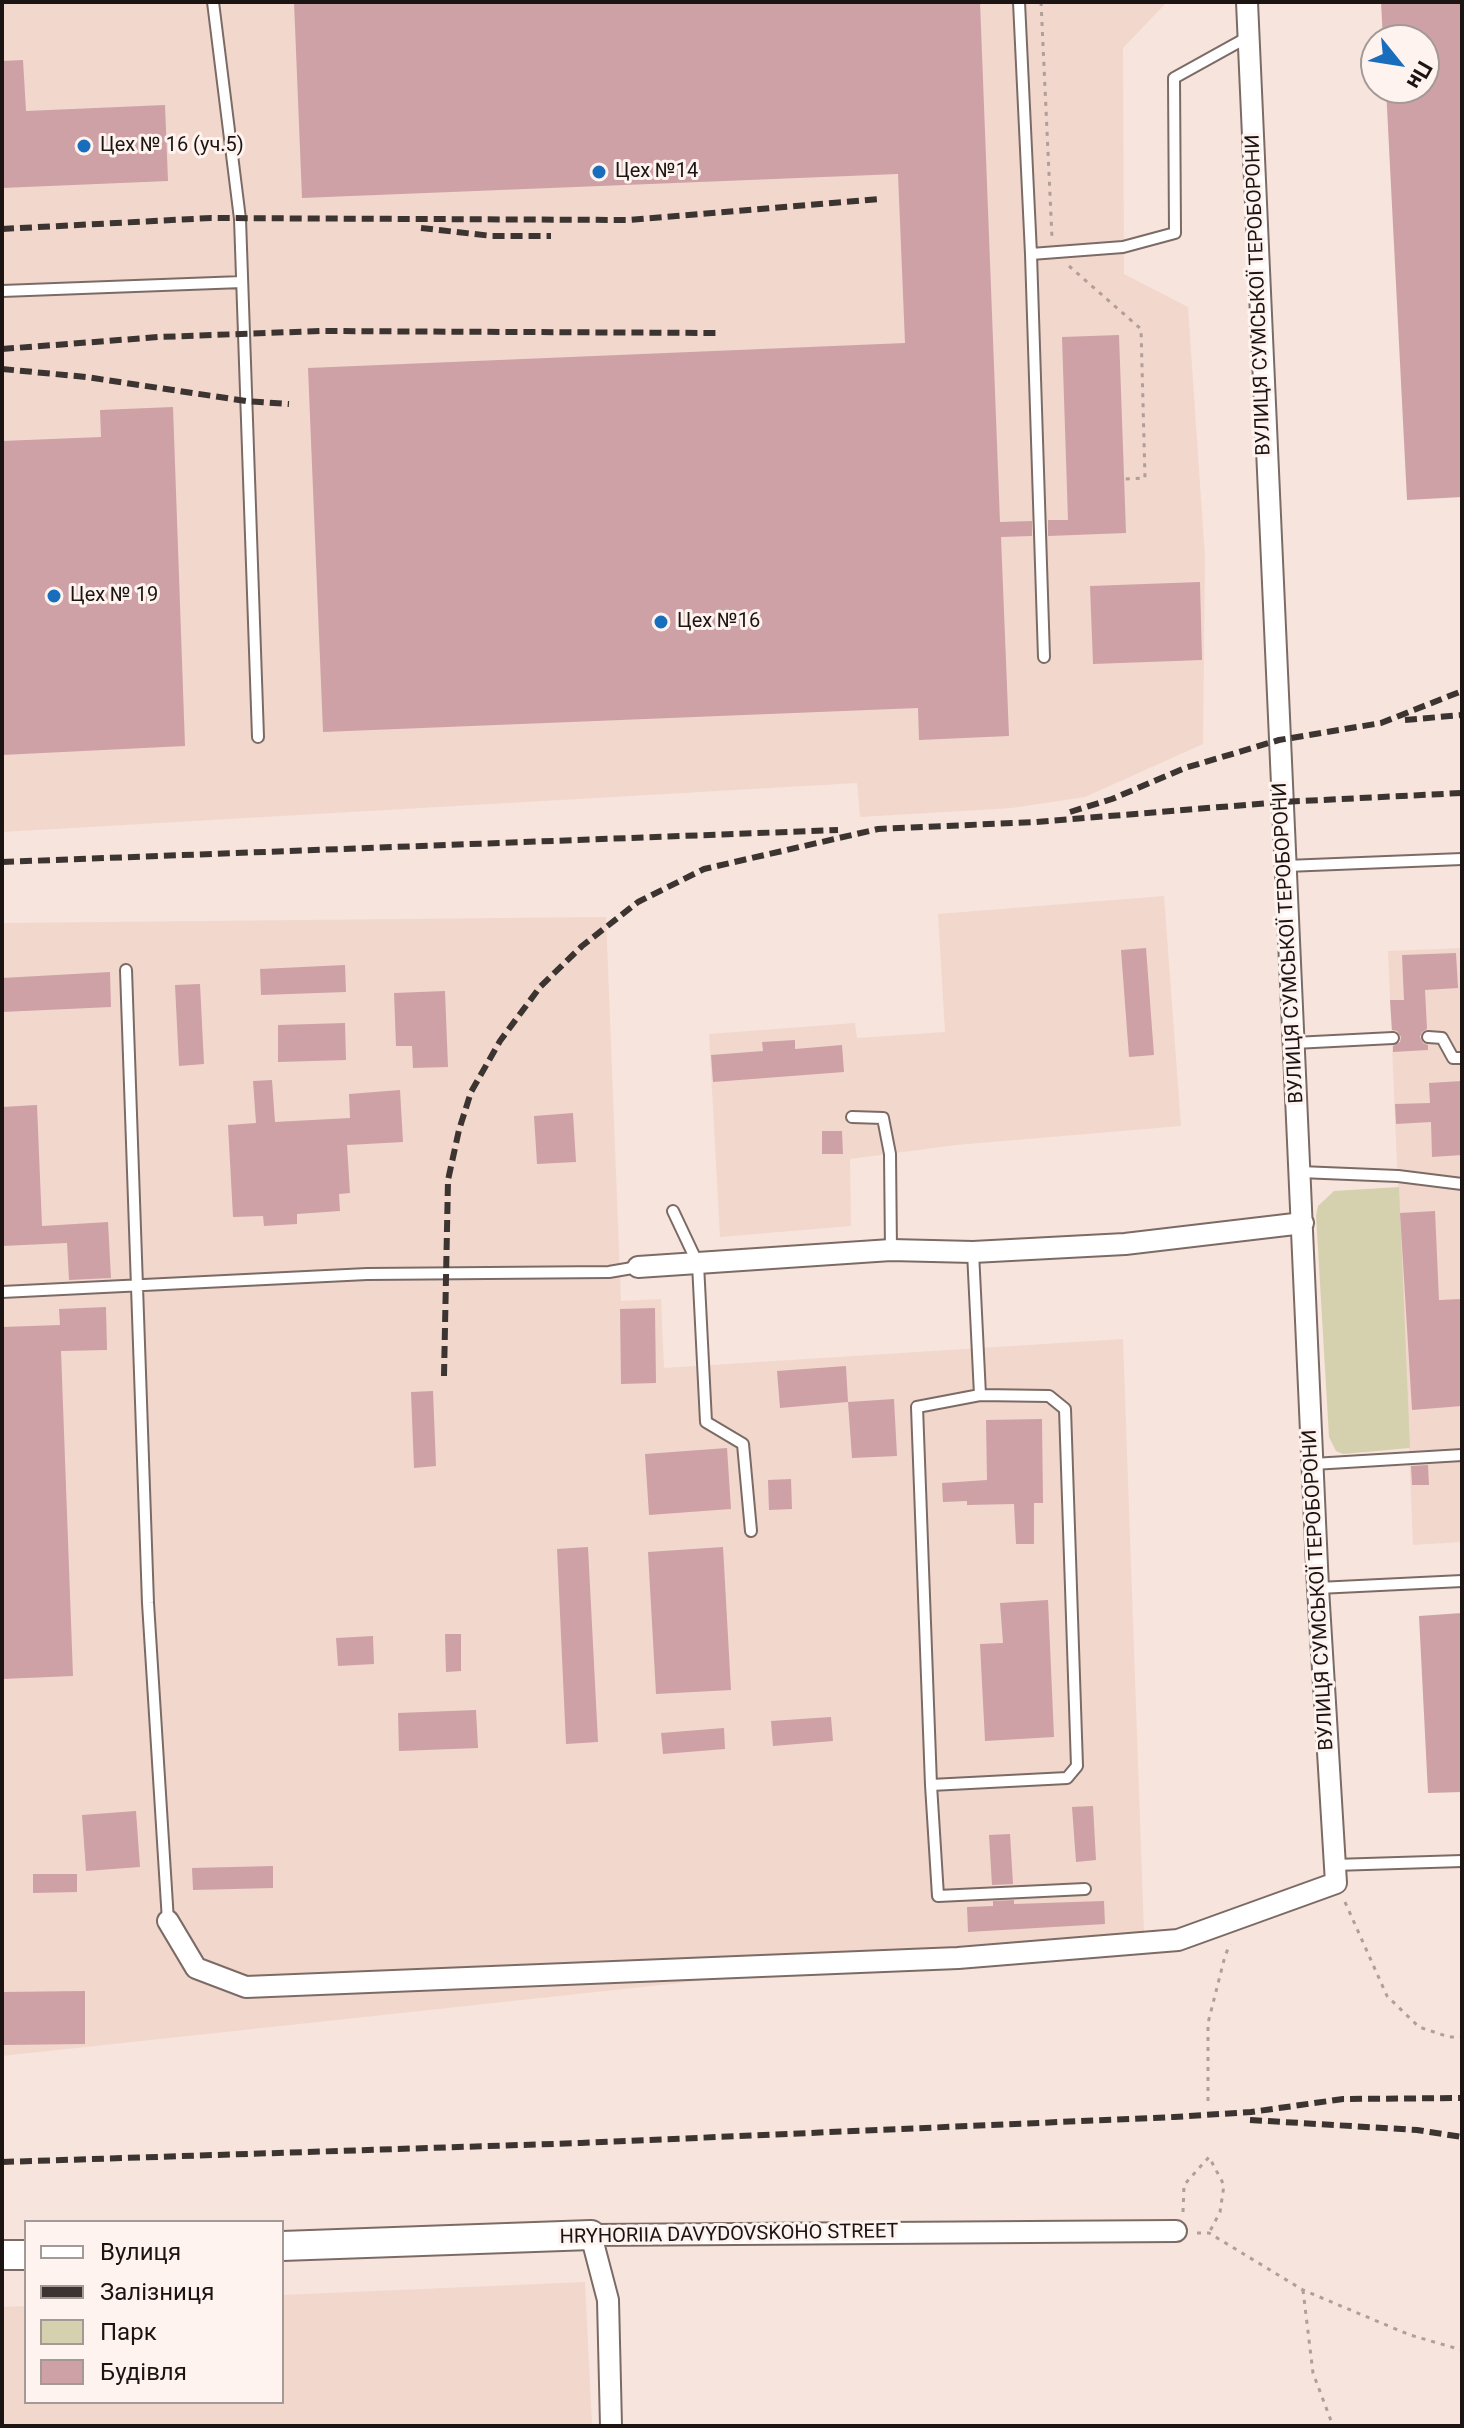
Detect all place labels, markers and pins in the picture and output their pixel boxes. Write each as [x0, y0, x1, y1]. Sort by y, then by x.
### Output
place label: Цех № 16 (уч.5) [100, 134, 244, 158]
marker: Цех № 16 (уч.5) [75, 137, 93, 155]
place label: Цех №14 [615, 160, 698, 184]
marker: Цех №14 [590, 163, 608, 181]
place label: Цех № 19 [70, 584, 158, 608]
marker: Цех № 19 [45, 587, 63, 605]
place label: Цех №16 [677, 610, 760, 634]
marker: Цех №16 [652, 613, 670, 631]

